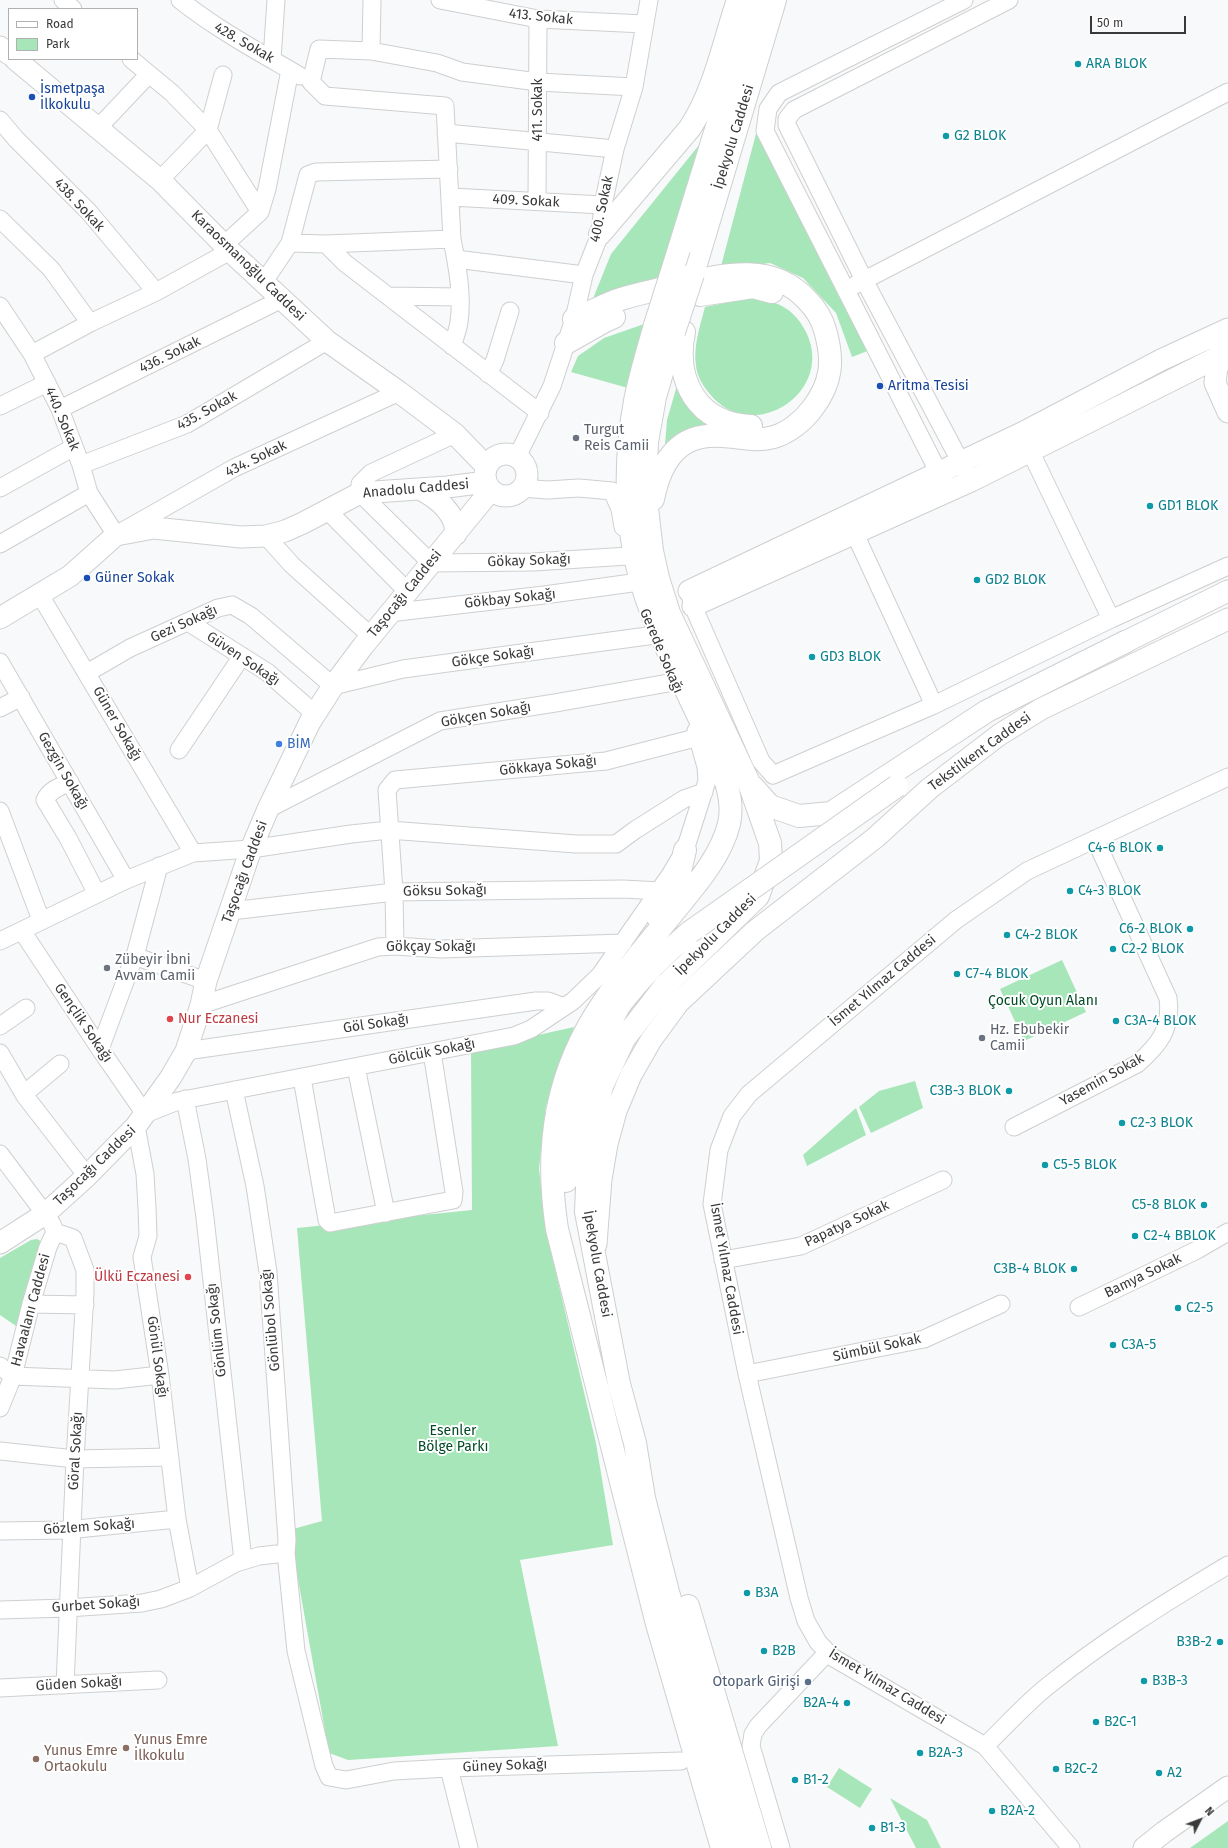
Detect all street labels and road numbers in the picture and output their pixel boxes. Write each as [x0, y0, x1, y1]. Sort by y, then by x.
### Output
street label: 413. Sokak [508, 5, 574, 29]
street label: 428. Sokak [211, 19, 277, 67]
street label: 411. Sokak [530, 78, 546, 142]
street label: İpekyolu Caddesi [710, 83, 758, 191]
street label: 400. Sokak [587, 174, 617, 244]
street label: 438. Sokak [50, 175, 108, 235]
street label: 409. Sokak [492, 191, 560, 211]
street label: Karaosmanoğlu Caddesi [187, 207, 309, 325]
street label: 436. Sokak [137, 333, 203, 377]
street label: 440. Sokak [41, 385, 83, 453]
street label: 435. Sokak [174, 388, 240, 434]
street label: 434. Sokak [223, 437, 289, 481]
street label: Anadolu Caddesi [362, 476, 470, 502]
street label: Taşocağı Caddesi [365, 547, 445, 641]
street label: Gökay Sokağı [487, 551, 571, 571]
street label: Gökbay Sokağı [463, 586, 557, 612]
street label: Gezi Sokağı [148, 602, 220, 646]
street label: Gerede Sokağı [636, 606, 686, 696]
street label: Güven Sokağı [203, 628, 283, 690]
street label: Gökçe Sokağı [451, 643, 535, 671]
street label: Güner Sokağı [89, 684, 145, 764]
street label: Gökçen Sokağı [439, 699, 533, 731]
street label: Tekstilkent Caddesi [925, 709, 1035, 795]
street label: Gezgin Sokağı [34, 729, 92, 813]
street label: Gökkaya Sokağı [498, 753, 598, 779]
street label: Taşocağı Caddesi [219, 818, 271, 926]
street label: Göksu Sokağı [403, 882, 487, 900]
street label: İpekyolu Caddesi [672, 891, 760, 979]
street label: İsmet Yılmaz Caddesi [826, 932, 940, 1030]
street label: Gökçay Sokağı [386, 939, 476, 955]
street label: Gençlik Sokağı [50, 980, 116, 1066]
street label: Göl Sokağı [342, 1011, 410, 1037]
street label: Gölcük Sokağı [387, 1035, 477, 1069]
street label: Yasemin Sokak [1057, 1050, 1147, 1110]
street label: Taşocağı Caddesi [50, 1122, 140, 1210]
street label: Papatya Sokak [802, 1197, 892, 1251]
street label: İsmet Yılmaz Caddesi [706, 1202, 746, 1336]
street label: İpekyolu Caddesi [579, 1209, 615, 1319]
street label: Bamya Sokak [1102, 1250, 1184, 1302]
street label: Havaalanı Caddesi [8, 1252, 54, 1368]
street label: Gönlübol Sokağı [258, 1268, 284, 1372]
street label: Gönlüm Sokağı [204, 1282, 230, 1378]
street label: Gönül Sokağı [143, 1315, 171, 1399]
street label: Sümbül Sokak [831, 1330, 923, 1366]
street label: Göral Sokağı [66, 1411, 86, 1491]
street label: Gözlem Sokağı [43, 1515, 135, 1539]
street label: Gurbet Sokağı [51, 1594, 141, 1616]
street label: İsmet Yılmaz Caddesi [825, 1645, 949, 1729]
street label: Güden Sokağı [35, 1673, 123, 1695]
street label: Güney Sokağı [462, 1756, 548, 1776]

